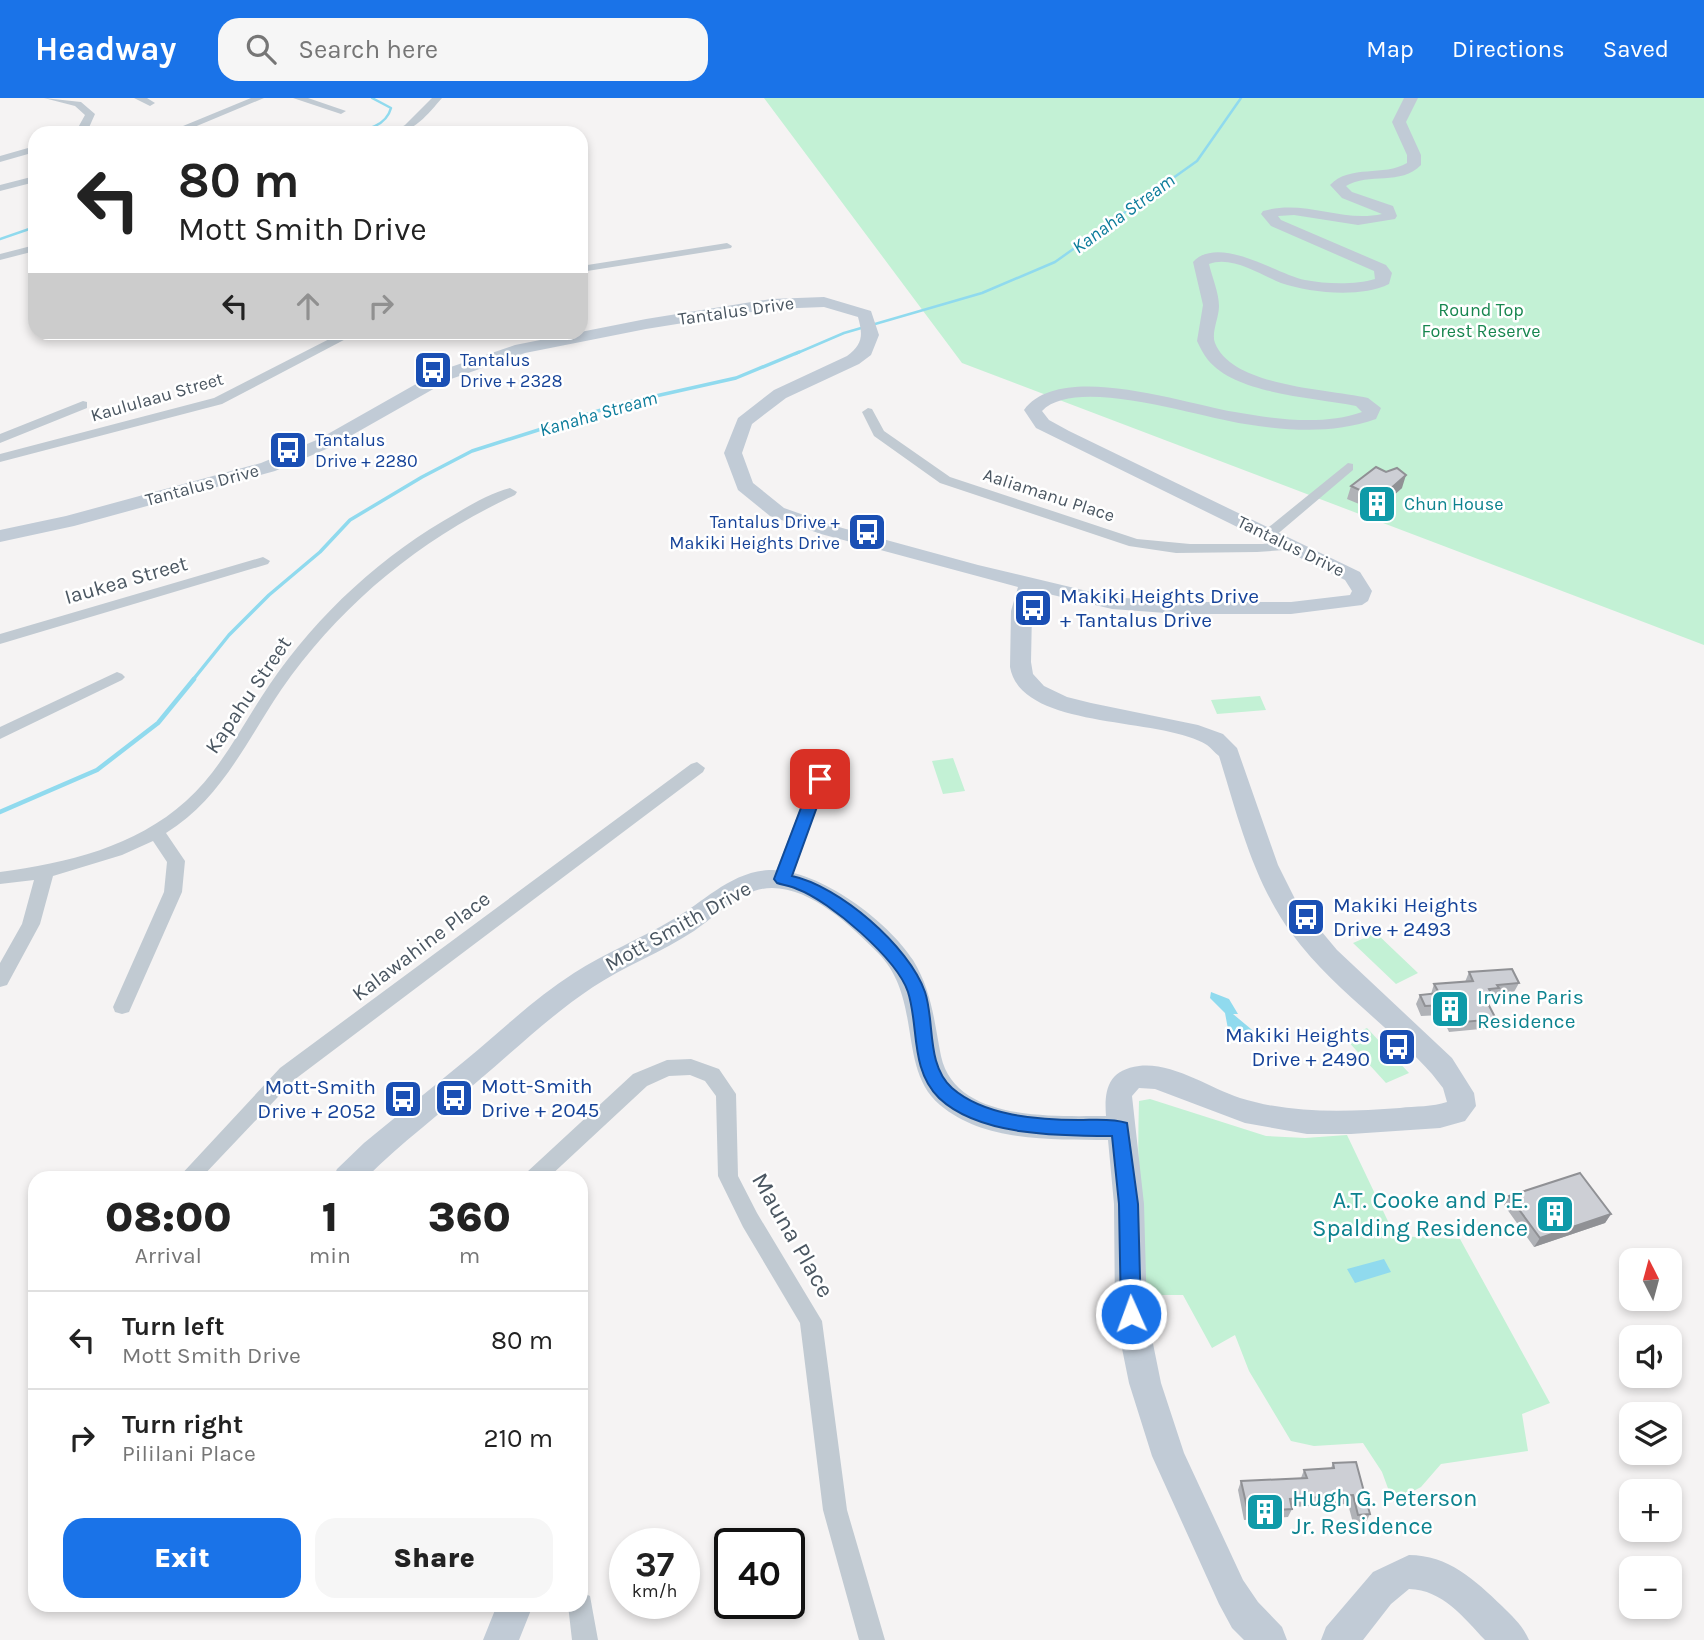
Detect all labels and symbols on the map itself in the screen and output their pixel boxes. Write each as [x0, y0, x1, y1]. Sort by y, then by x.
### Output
water label: Kanaha Stream [1068, 169, 1179, 258]
street label: Tantalus Drive [677, 292, 795, 330]
park label: Round Top Forest Reserve [1422, 299, 1540, 342]
bus stop icon: Tantalus Drive + 2328 [412, 349, 454, 391]
place label: Tantalus Drive + 2328 [460, 349, 563, 392]
street label: Kaululaau Street [88, 367, 226, 426]
water label: Kanaha Stream [537, 387, 660, 441]
bus stop icon: Tantalus Drive + 2280 [267, 429, 309, 471]
place label: Tantalus Drive + 2280 [315, 429, 418, 472]
street label: Tantalus Drive [143, 459, 261, 511]
street label: Aaliamanu Place [981, 463, 1117, 527]
building icon: Chun House [1356, 483, 1398, 525]
place label: Chun House [1404, 493, 1503, 515]
place label: Tantalus Drive + Makiki Heights Drive [669, 511, 841, 554]
bus stop icon: Tantalus Drive + Makiki Heights Drive [846, 511, 888, 553]
street label: Tantalus Drive [1234, 511, 1348, 581]
street label: Iaukea Street [62, 551, 190, 609]
place label: Makiki Heights Drive + Tantalus Drive [1060, 584, 1259, 632]
bus stop icon: Makiki Heights Drive + Tantalus Drive [1012, 587, 1054, 629]
street label: Kapahu Street [200, 632, 296, 758]
pin [790, 749, 850, 809]
street label: Mott Smith Drive [601, 876, 755, 976]
street label: Kalawahine Place [347, 886, 495, 1006]
place label: Makiki Heights Drive + 2493 [1333, 893, 1478, 941]
bus stop icon: Makiki Heights Drive + 2493 [1285, 896, 1327, 938]
place label: Irvine Paris Residence [1477, 985, 1584, 1033]
building icon: Irvine Paris Residence [1429, 988, 1471, 1030]
place label: Makiki Heights Drive + 2490 [1225, 1023, 1370, 1071]
bus stop icon: Makiki Heights Drive + 2490 [1376, 1026, 1418, 1068]
place label: Mott-Smith Drive + 2045 [481, 1074, 599, 1122]
place label: Mott-Smith Drive + 2052 [257, 1075, 376, 1123]
bus stop icon: Mott-Smith Drive + 2045 [433, 1077, 475, 1119]
bus stop icon: Mott-Smith Drive + 2052 [382, 1078, 424, 1120]
street label: Mauna Place [746, 1168, 840, 1302]
place label: A.T. Cooke and P.E. Spalding Residence [1312, 1186, 1528, 1242]
building icon: A.T. Cooke and P.E. Spalding Residence [1534, 1193, 1576, 1235]
north arrow [1619, 1248, 1682, 1311]
position arrow [1094, 1277, 1168, 1351]
place label: Hugh G. Peterson Jr. Residence [1292, 1484, 1478, 1540]
building icon: Hugh G. Peterson Jr. Residence [1244, 1491, 1286, 1533]
speed limit sign: 40 [714, 1528, 805, 1619]

